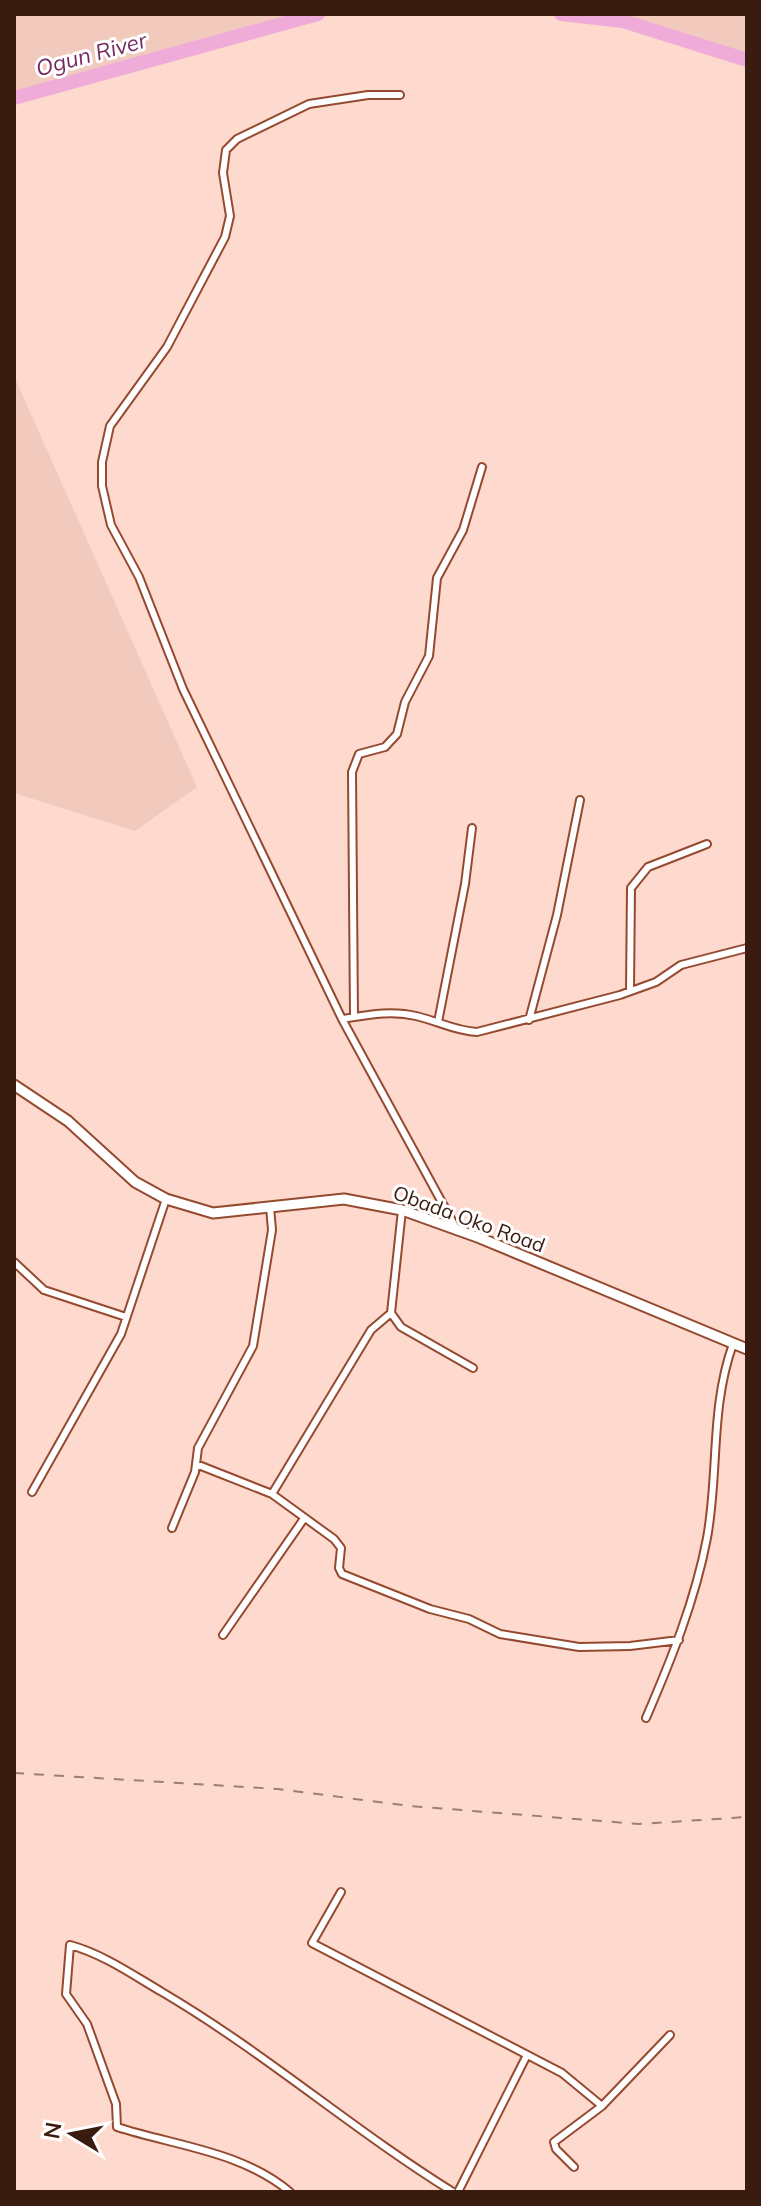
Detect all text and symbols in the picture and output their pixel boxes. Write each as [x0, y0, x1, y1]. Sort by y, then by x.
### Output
water label: Ogun River [33, 26, 150, 82]
street label: Obada Oko Road [390, 1179, 549, 1258]
north arrow [32, 2094, 112, 2174]
text: N [37, 2120, 68, 2141]

